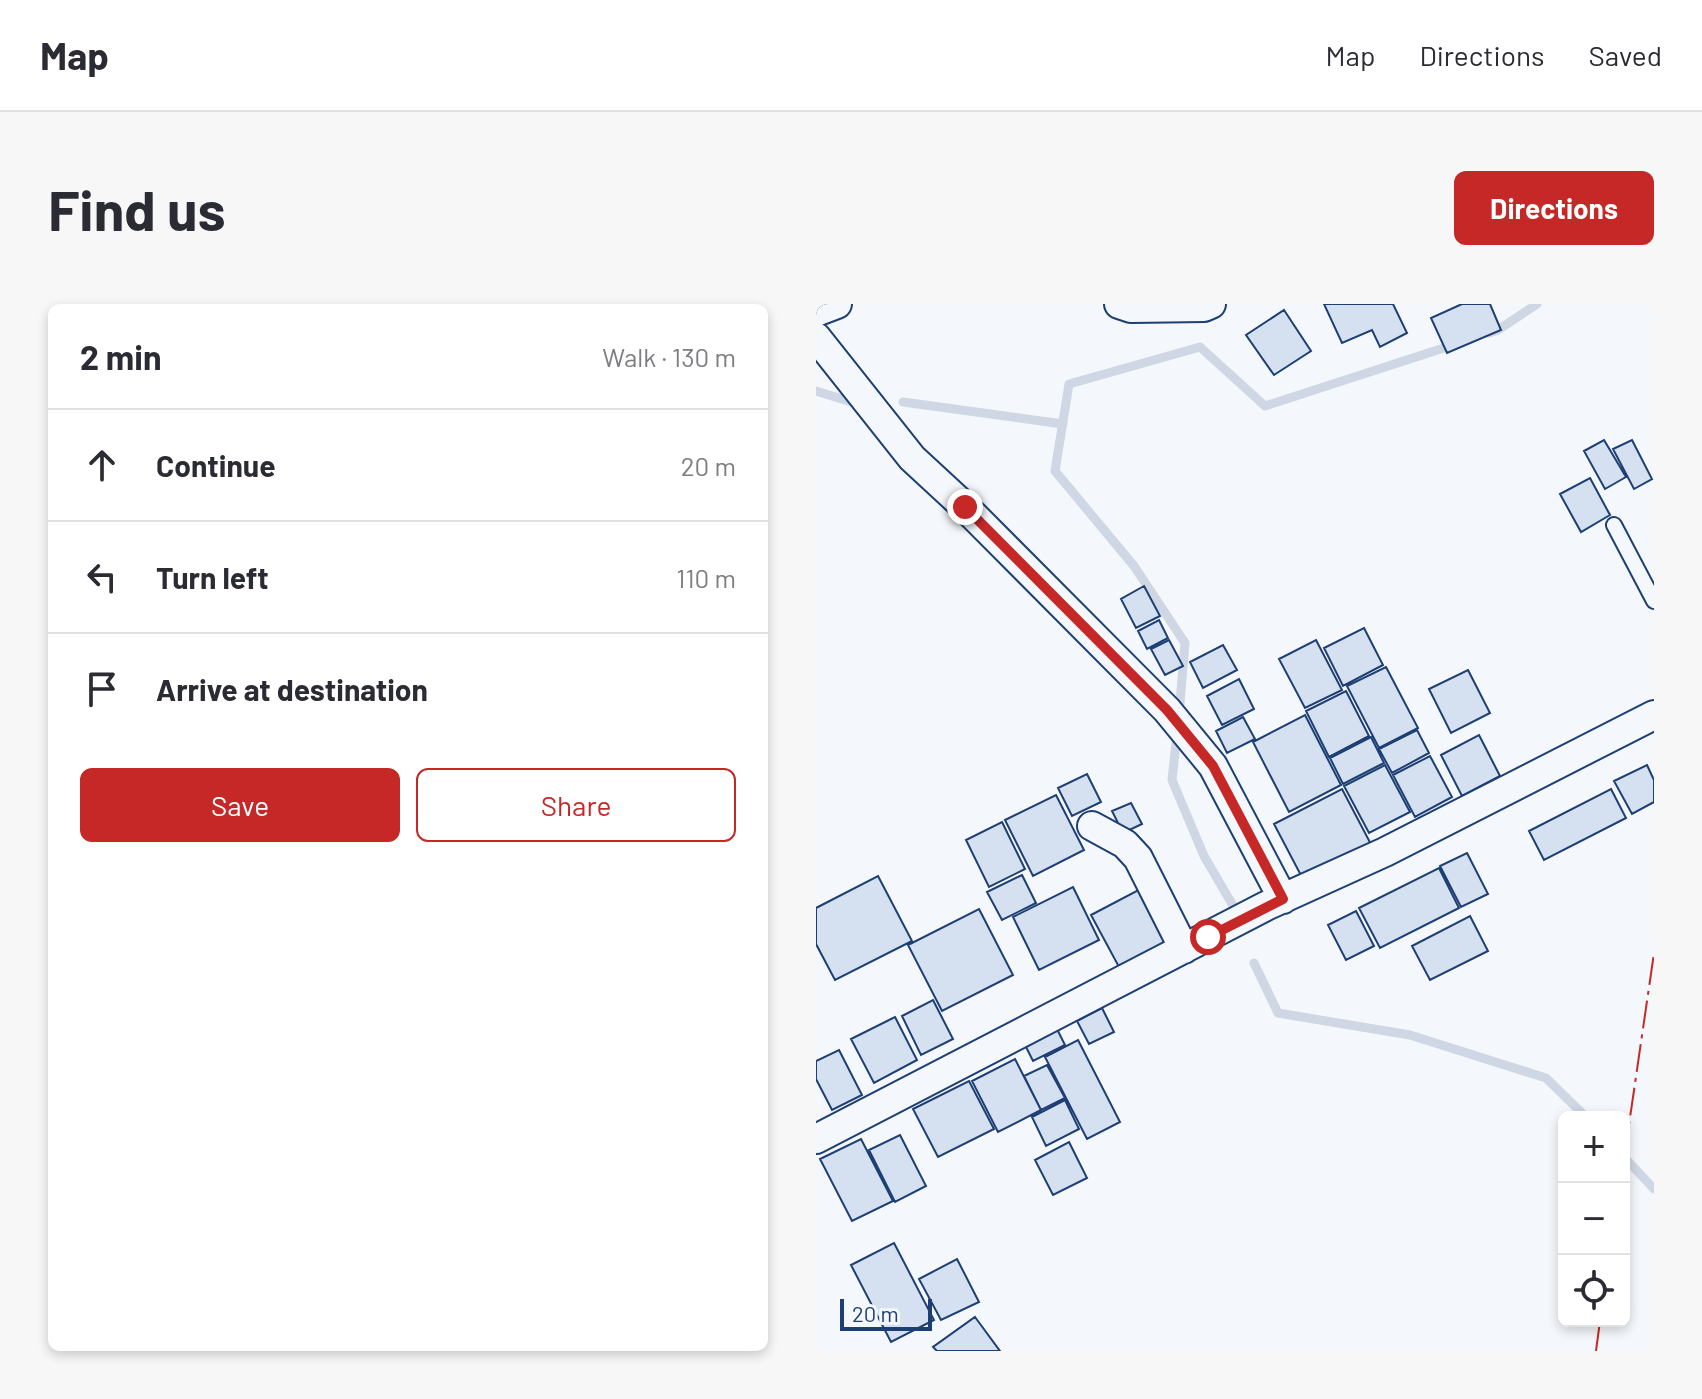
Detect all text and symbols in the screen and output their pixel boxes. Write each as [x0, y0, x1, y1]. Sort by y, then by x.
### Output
text: Map [40, 32, 109, 78]
text: Map [1326, 38, 1375, 72]
text: Directions [1419, 38, 1545, 72]
text: Saved [1589, 38, 1662, 72]
button: Directions [1454, 171, 1654, 245]
text: Find us [48, 175, 226, 242]
text: 2 min [80, 336, 162, 377]
text: Walk · 130 m [602, 341, 736, 372]
icon: ahead [80, 443, 124, 487]
text: Continue [156, 447, 276, 483]
text: 20 m [681, 450, 736, 481]
route end [947, 489, 983, 525]
icon: left [80, 555, 124, 599]
text: Turn left [156, 559, 269, 595]
text: 110 m [676, 562, 736, 593]
icon: arrive [80, 667, 124, 711]
text: Arrive at destination [156, 671, 428, 707]
button: Save [80, 768, 400, 842]
button: Share [416, 768, 736, 842]
route start [1190, 919, 1226, 955]
map controls [1558, 1111, 1630, 1327]
button: + [1558, 1111, 1630, 1183]
button: − [1558, 1183, 1630, 1255]
button: locate [1558, 1255, 1630, 1327]
scale bar [840, 1295, 932, 1331]
text: 20 m [852, 1300, 899, 1326]

